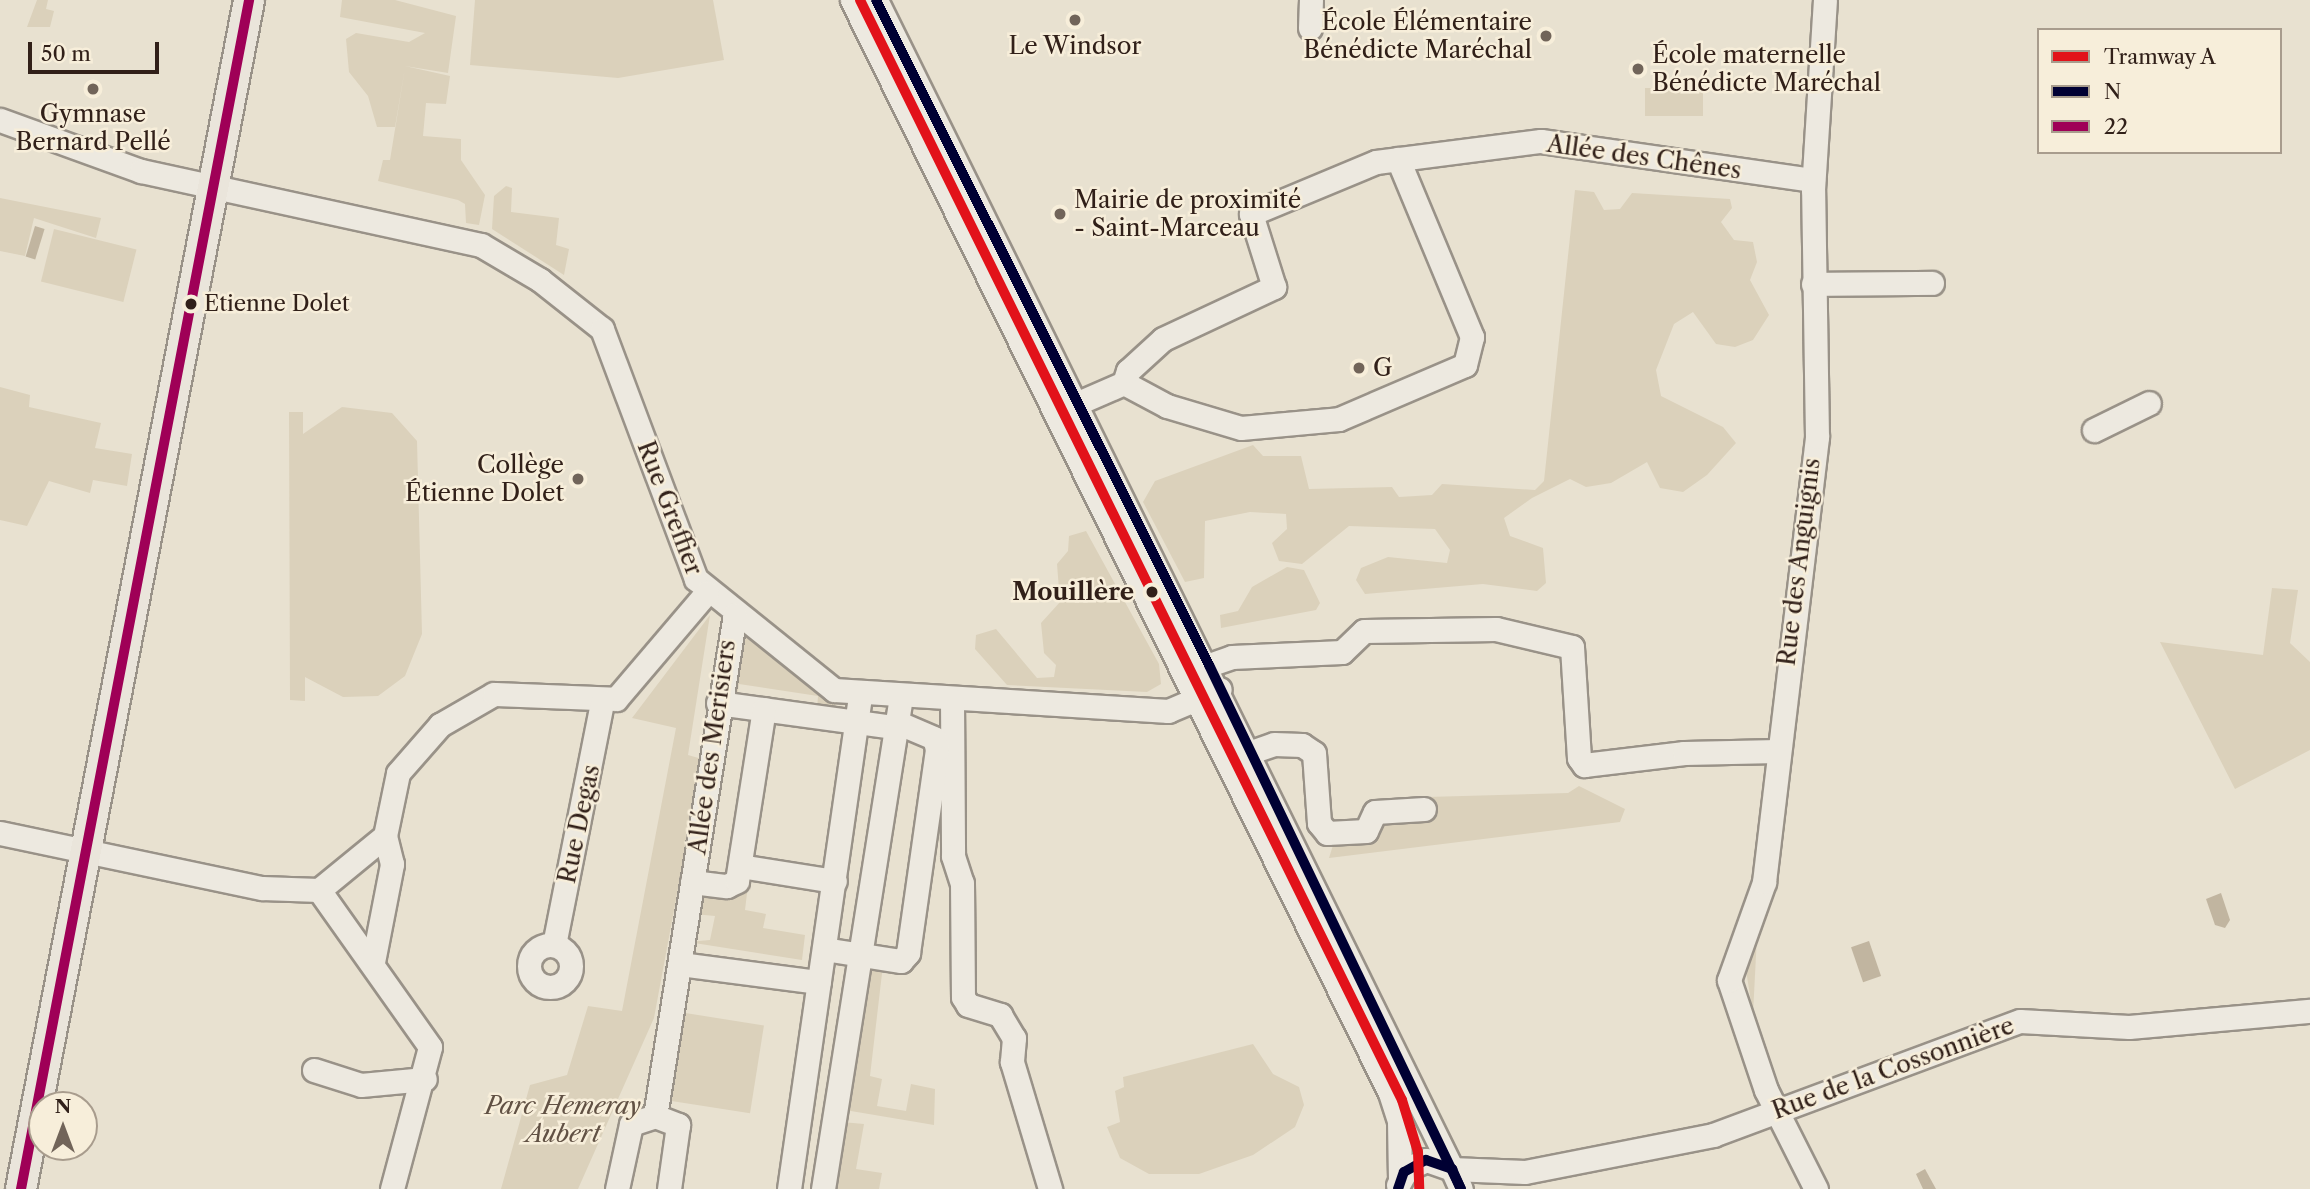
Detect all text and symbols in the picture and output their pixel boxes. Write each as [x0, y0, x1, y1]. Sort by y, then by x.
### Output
place label: École Élémentaire Bénédicte Maréchal [1303, 8, 1532, 64]
marker: Le Windsor [1067, 12, 1083, 28]
scale bar [32, 28, 163, 72]
marker: École Élémentaire Bénédicte Maréchal [1538, 28, 1554, 44]
legend [2037, 28, 2282, 154]
place label: Le Windsor [1008, 32, 1142, 60]
text: 50 m [41, 41, 91, 66]
place label: École maternelle Bénédicte Maréchal [1652, 41, 1881, 97]
text: Tramway A [2104, 44, 2216, 69]
marker: École maternelle Bénédicte Maréchal [1630, 61, 1646, 77]
text: N [2104, 79, 2121, 104]
marker: Gymnase Bernard Pellé [85, 81, 101, 97]
place label: Gymnase Bernard Pellé [15, 100, 171, 156]
text: 22 [2104, 114, 2128, 139]
street label: Allée des Chênes [1545, 129, 1743, 185]
place label: Mairie de proximité - Saint-Marceau [1074, 186, 1301, 242]
marker: Mairie de proximité - Saint-Marceau [1052, 206, 1068, 222]
place label: Etienne Dolet [204, 291, 350, 317]
marker: Etienne Dolet [184, 297, 198, 311]
place label: G [1373, 354, 1392, 382]
marker: G [1351, 360, 1367, 376]
street label: Rue Greffier [631, 437, 709, 579]
place label: Collège Étienne Dolet [405, 451, 564, 507]
street label: Rue des Anguignis [1772, 456, 1826, 668]
marker: Collège Étienne Dolet [570, 471, 586, 487]
place label: Mouillère [1012, 578, 1134, 606]
marker: Mouillère [1140, 580, 1164, 604]
street label: Allée des Merisiers [683, 638, 741, 856]
street label: Rue Degas [552, 762, 606, 886]
street label: Rue de la Cossonnière [1768, 1011, 2018, 1125]
north arrow [28, 1091, 98, 1161]
park label: Parc Hemeray Aubert [485, 1092, 641, 1148]
text: N [55, 1095, 71, 1118]

